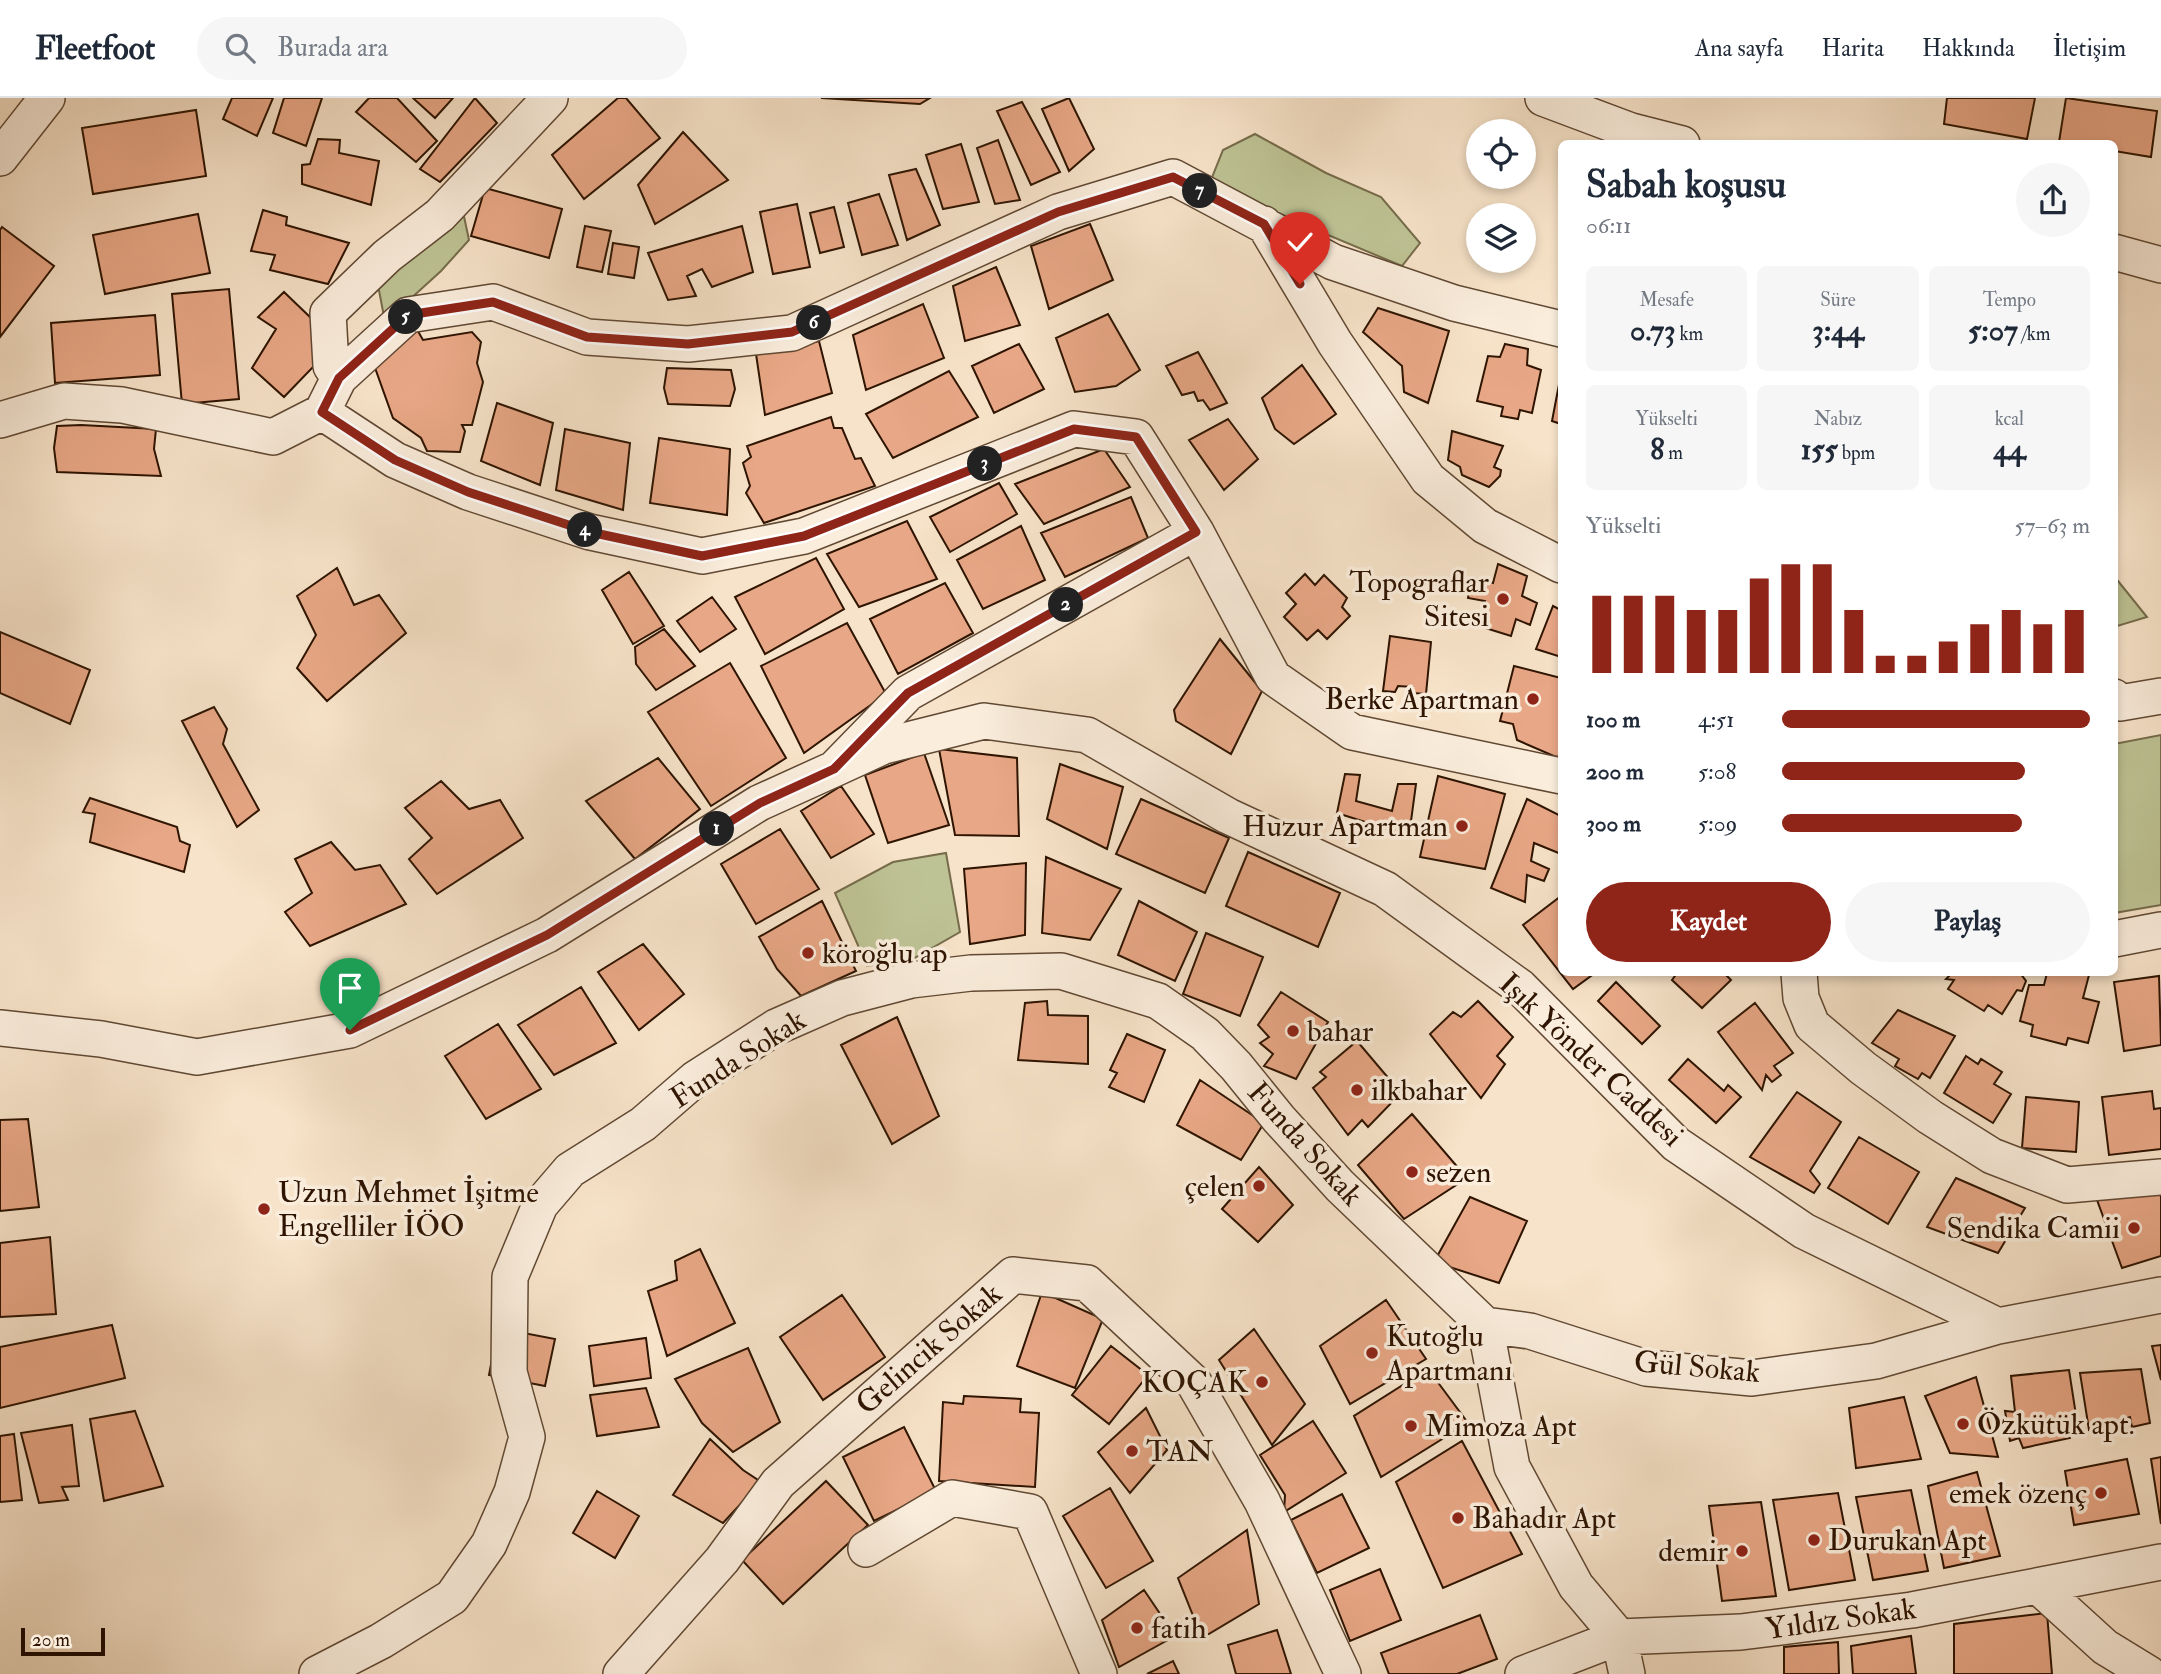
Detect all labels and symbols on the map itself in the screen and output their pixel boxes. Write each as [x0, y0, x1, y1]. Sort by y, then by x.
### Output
pin: 7 [1182, 174, 1218, 208]
pin [1270, 212, 1330, 284]
pin: 5 [388, 300, 424, 334]
pin: 6 [796, 306, 832, 341]
pin: 3 [968, 446, 1002, 482]
pin: 4 [568, 512, 602, 548]
place label: Topograflar Sitesi [1349, 564, 1489, 635]
pin: 2 [1048, 588, 1084, 622]
marker: Topograflar Sitesi [1495, 591, 1511, 607]
place label: Berke Apartman [1324, 681, 1519, 718]
marker: Berke Apartman [1525, 691, 1541, 707]
place label: Huzur Apartman [1242, 808, 1448, 845]
pin: 1 [700, 812, 734, 846]
marker: Huzur Apartman [1454, 818, 1470, 834]
place label: köroğlu ap [822, 935, 947, 972]
marker: köroğlu ap [800, 945, 816, 961]
pin [320, 958, 380, 1030]
street label: Işık Yönder Caddesi [1491, 965, 1691, 1155]
street label: Funda Sokak [663, 1001, 813, 1117]
place label: bahar [1307, 1013, 1373, 1050]
marker: bahar [1285, 1023, 1301, 1039]
place label: ilkbahar [1371, 1072, 1467, 1109]
street label: Funda Sokak [1240, 1074, 1370, 1214]
marker: ilkbahar [1349, 1082, 1365, 1098]
place label: sezen [1426, 1154, 1491, 1191]
marker: sezen [1404, 1164, 1420, 1180]
place label: çelen [1185, 1168, 1245, 1205]
place label: Uzun Mehmet İşitme Engelliler İÖO [278, 1174, 539, 1245]
marker: çelen [1251, 1178, 1267, 1194]
marker: Uzun Mehmet İşitme Engelliler İÖO [256, 1201, 272, 1217]
place label: Sendika Camii [1946, 1210, 2120, 1247]
marker: Sendika Camii [2126, 1220, 2142, 1236]
street label: Gelincik Sokak [848, 1276, 1010, 1422]
place label: Kutoğlu Apartmanı [1385, 1318, 1513, 1389]
street label: Gül Sokak [1632, 1343, 1762, 1391]
marker: Kutoğlu Apartmanı [1364, 1345, 1380, 1361]
place label: KOÇAK [1142, 1364, 1249, 1401]
marker: KOÇAK [1254, 1374, 1270, 1390]
place label: Özkütük apt. [1977, 1406, 2135, 1443]
place label: Mimoza Apt [1425, 1408, 1577, 1445]
marker: Özkütük apt. [1955, 1416, 1971, 1432]
marker: Mimoza Apt [1403, 1418, 1419, 1434]
place label: TAN [1146, 1433, 1213, 1470]
marker: TAN [1124, 1443, 1140, 1459]
place label: emek özenç [1949, 1475, 2087, 1512]
marker: emek özenç [2093, 1485, 2109, 1501]
place label: Bahadır Apt [1472, 1500, 1617, 1537]
marker: Bahadır Apt [1450, 1510, 1466, 1526]
place label: Durukan Apt [1828, 1522, 1987, 1559]
marker: Durukan Apt [1806, 1532, 1822, 1548]
place label: demir [1658, 1533, 1728, 1570]
marker: demir [1734, 1543, 1750, 1559]
street label: Yıldız Sokak [1763, 1590, 1919, 1648]
place label: fatih [1151, 1610, 1207, 1647]
marker: fatih [1129, 1620, 1145, 1636]
scale bar [21, 1625, 105, 1657]

